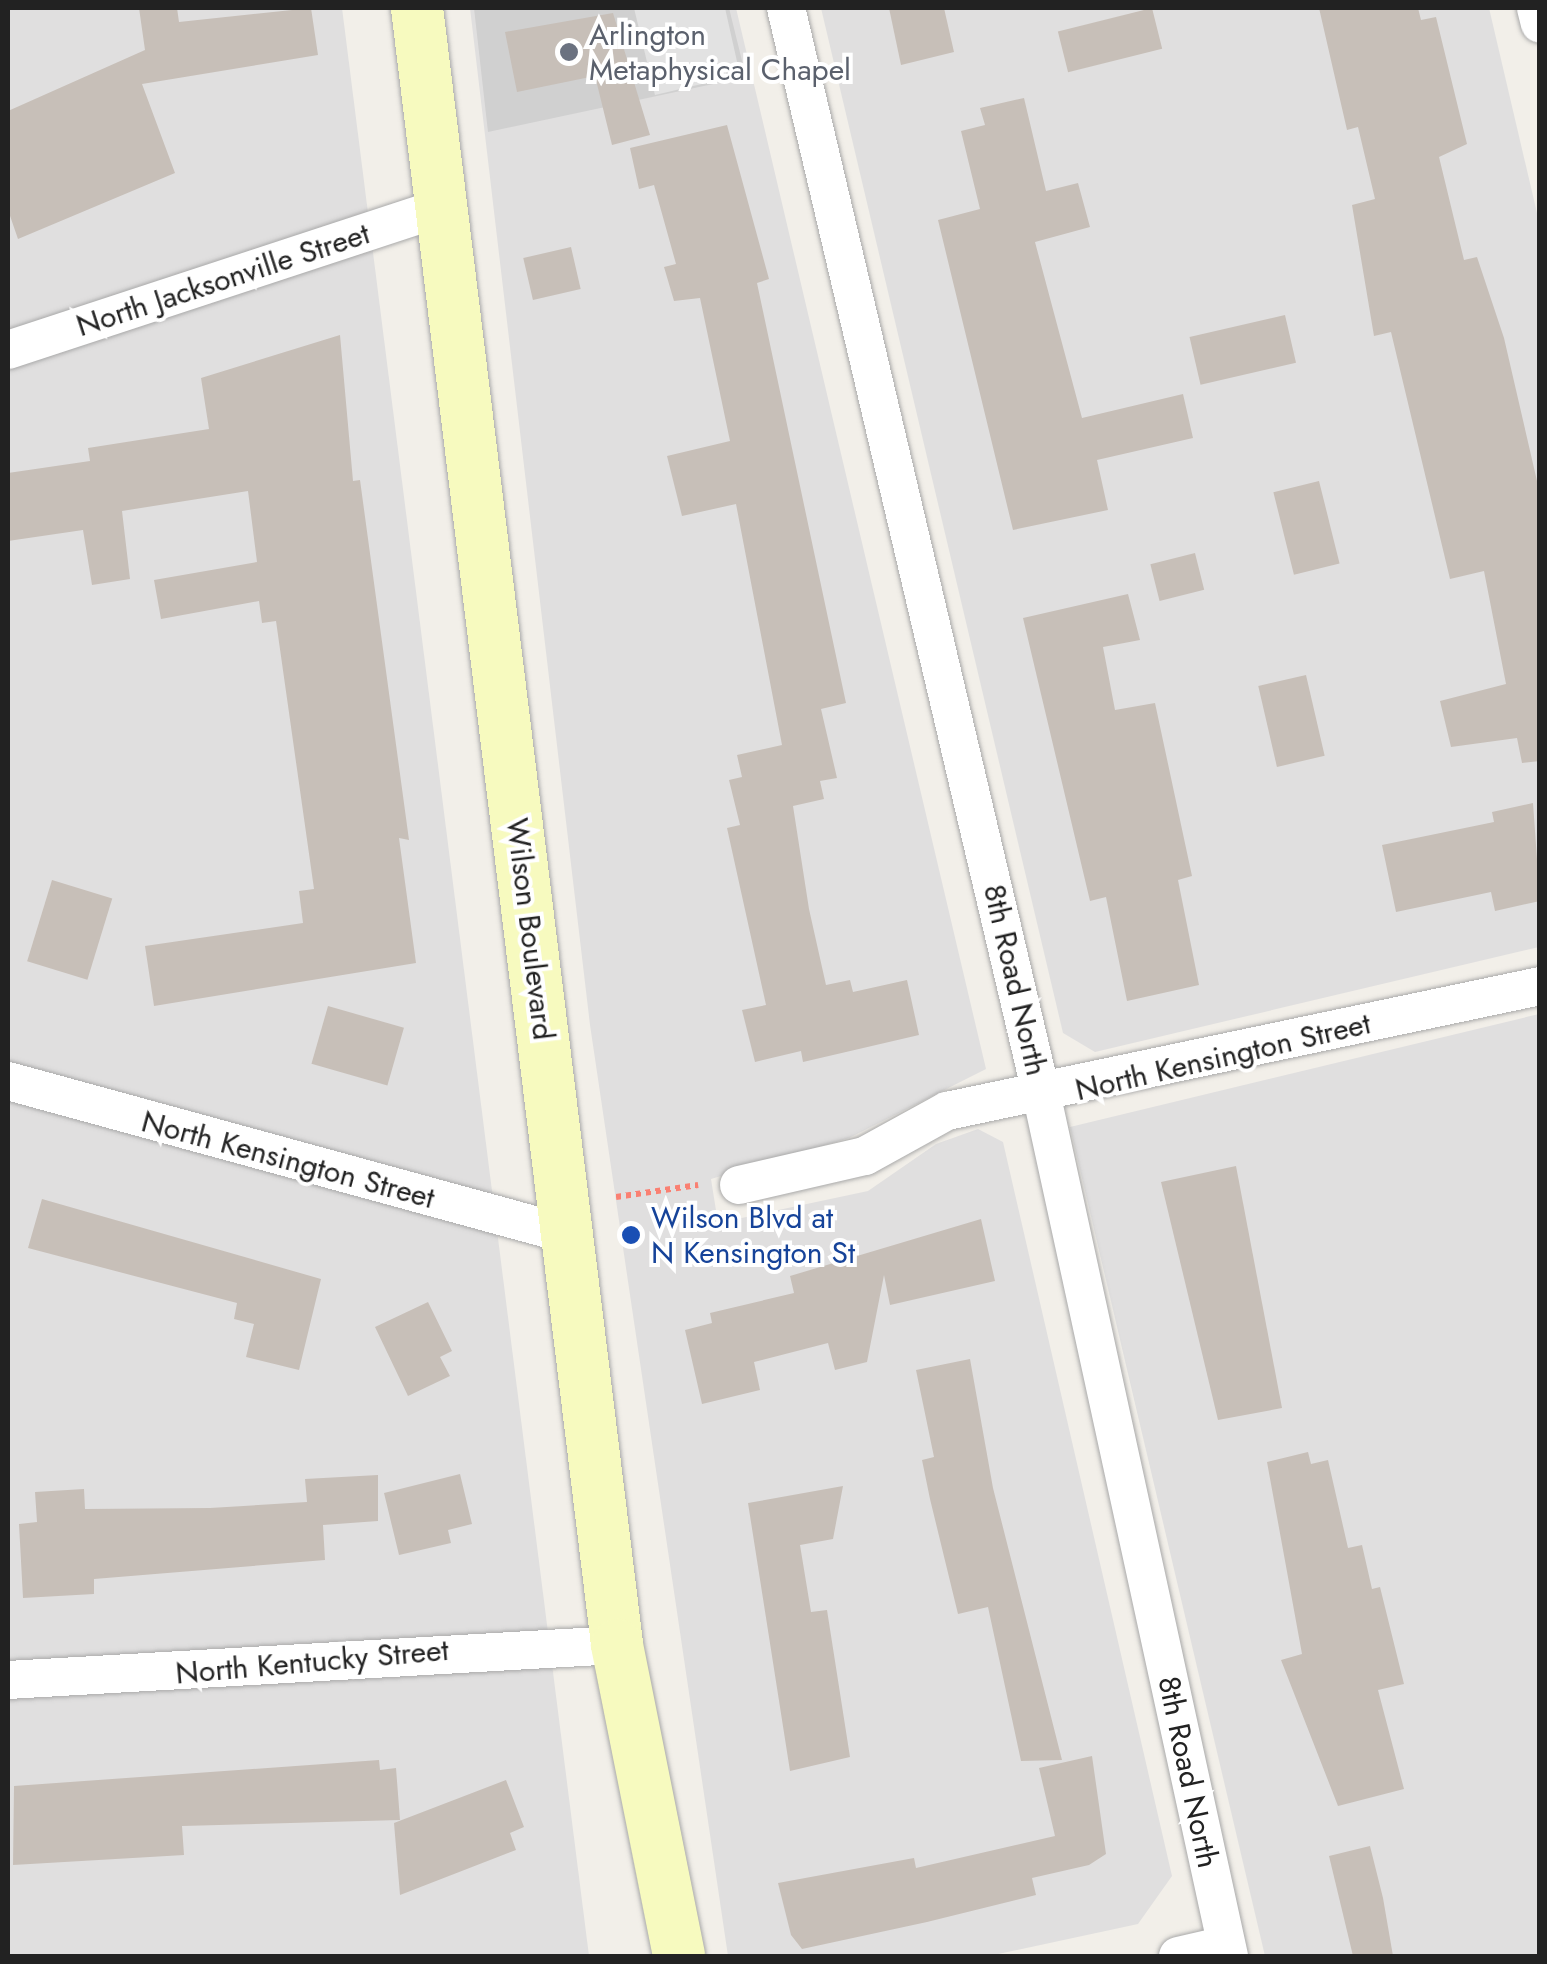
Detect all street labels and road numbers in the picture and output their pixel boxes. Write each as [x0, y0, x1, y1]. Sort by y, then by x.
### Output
street label: North Jacksonville Street [72, 216, 374, 344]
street label: Wilson Boulevard [499, 816, 561, 1042]
street label: 8th Road North [976, 881, 1054, 1079]
street label: North Kensington Street [1072, 1006, 1374, 1108]
street label: North Kensington Street [138, 1104, 438, 1216]
street label: North Kentucky Street [174, 1632, 450, 1692]
street label: 8th Road North [1150, 1673, 1226, 1871]

